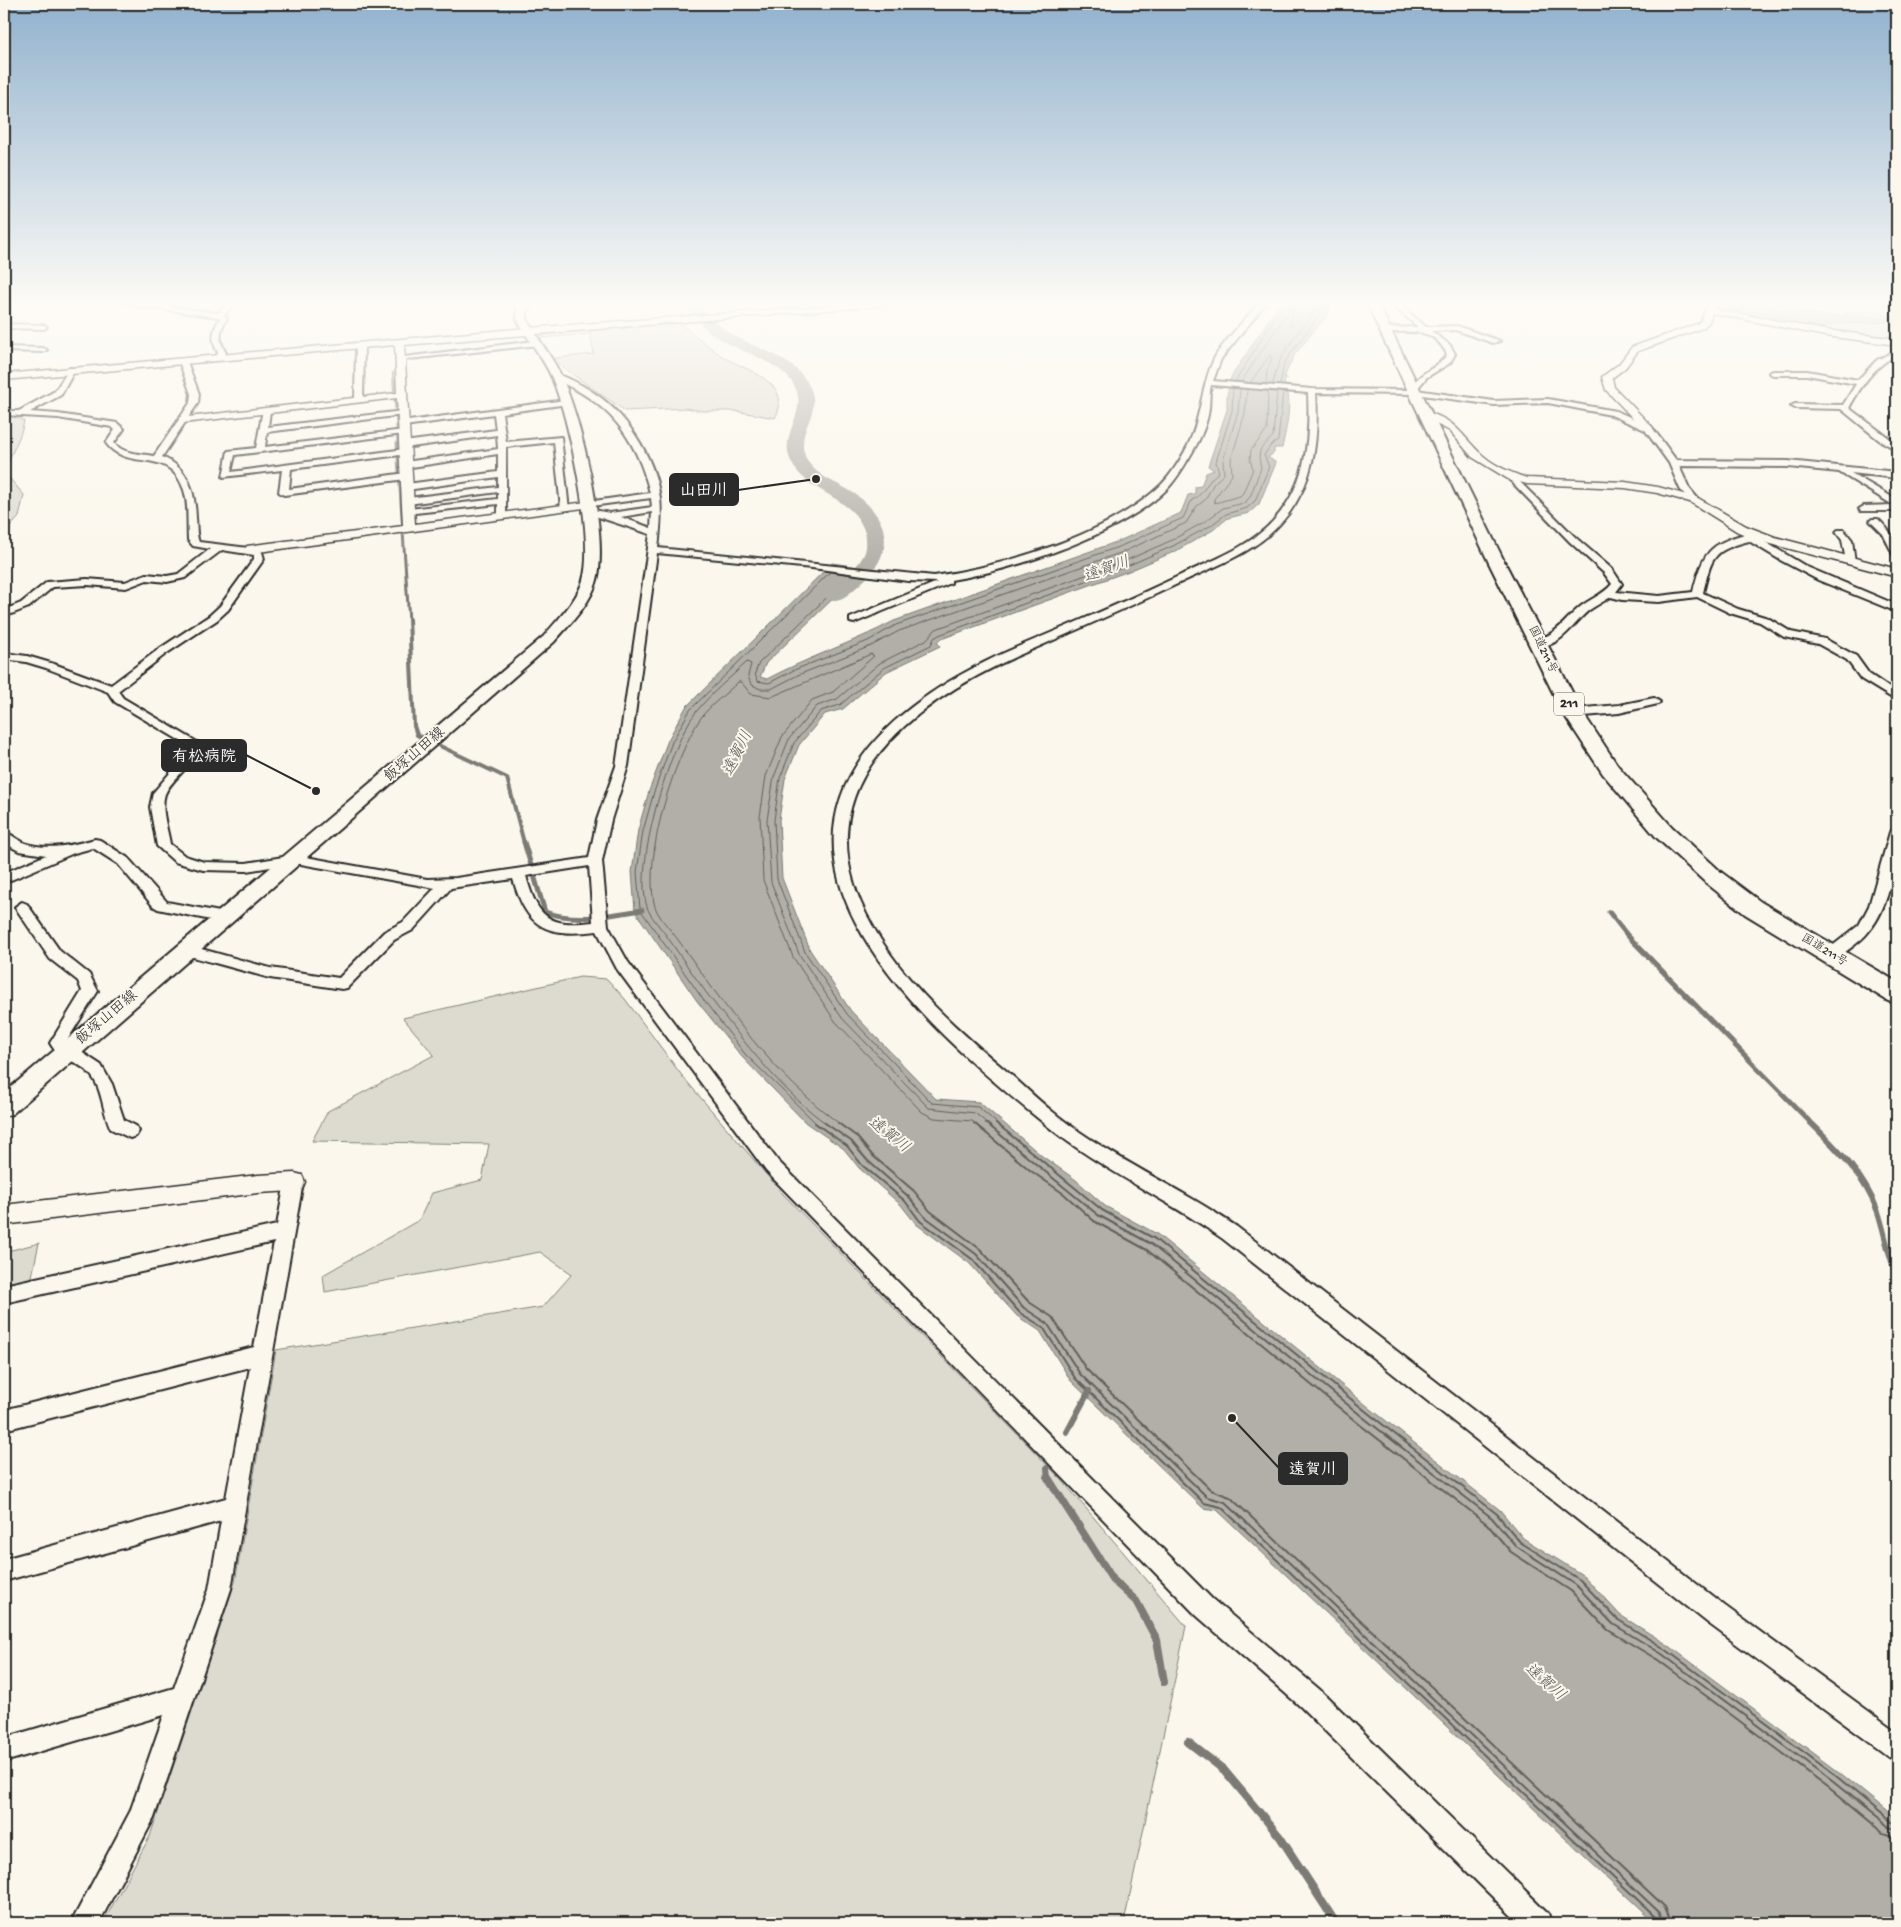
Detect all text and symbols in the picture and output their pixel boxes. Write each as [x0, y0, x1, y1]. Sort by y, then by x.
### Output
callout: 山田川 [670, 474, 738, 505]
text: 山田川 [680, 482, 728, 502]
water label: 遠賀川 [1081, 553, 1133, 588]
street label: 国道211号 [1524, 623, 1560, 676]
road number: 211 [1554, 692, 1584, 716]
street label: 飯塚山田線 [380, 723, 449, 786]
water label: 遠賀川 [719, 728, 758, 780]
callout: 有松病院 [162, 740, 246, 771]
text: 有松病院 [172, 747, 236, 768]
street label: 国道211号 [1798, 931, 1850, 970]
street label: 飯塚山田線 [72, 986, 142, 1049]
water label: 遠賀川 [863, 1113, 913, 1158]
callout: 遠賀川 [1279, 1453, 1347, 1484]
text: 遠賀川 [1289, 1460, 1337, 1481]
water label: 遠賀川 [1520, 1659, 1569, 1706]

